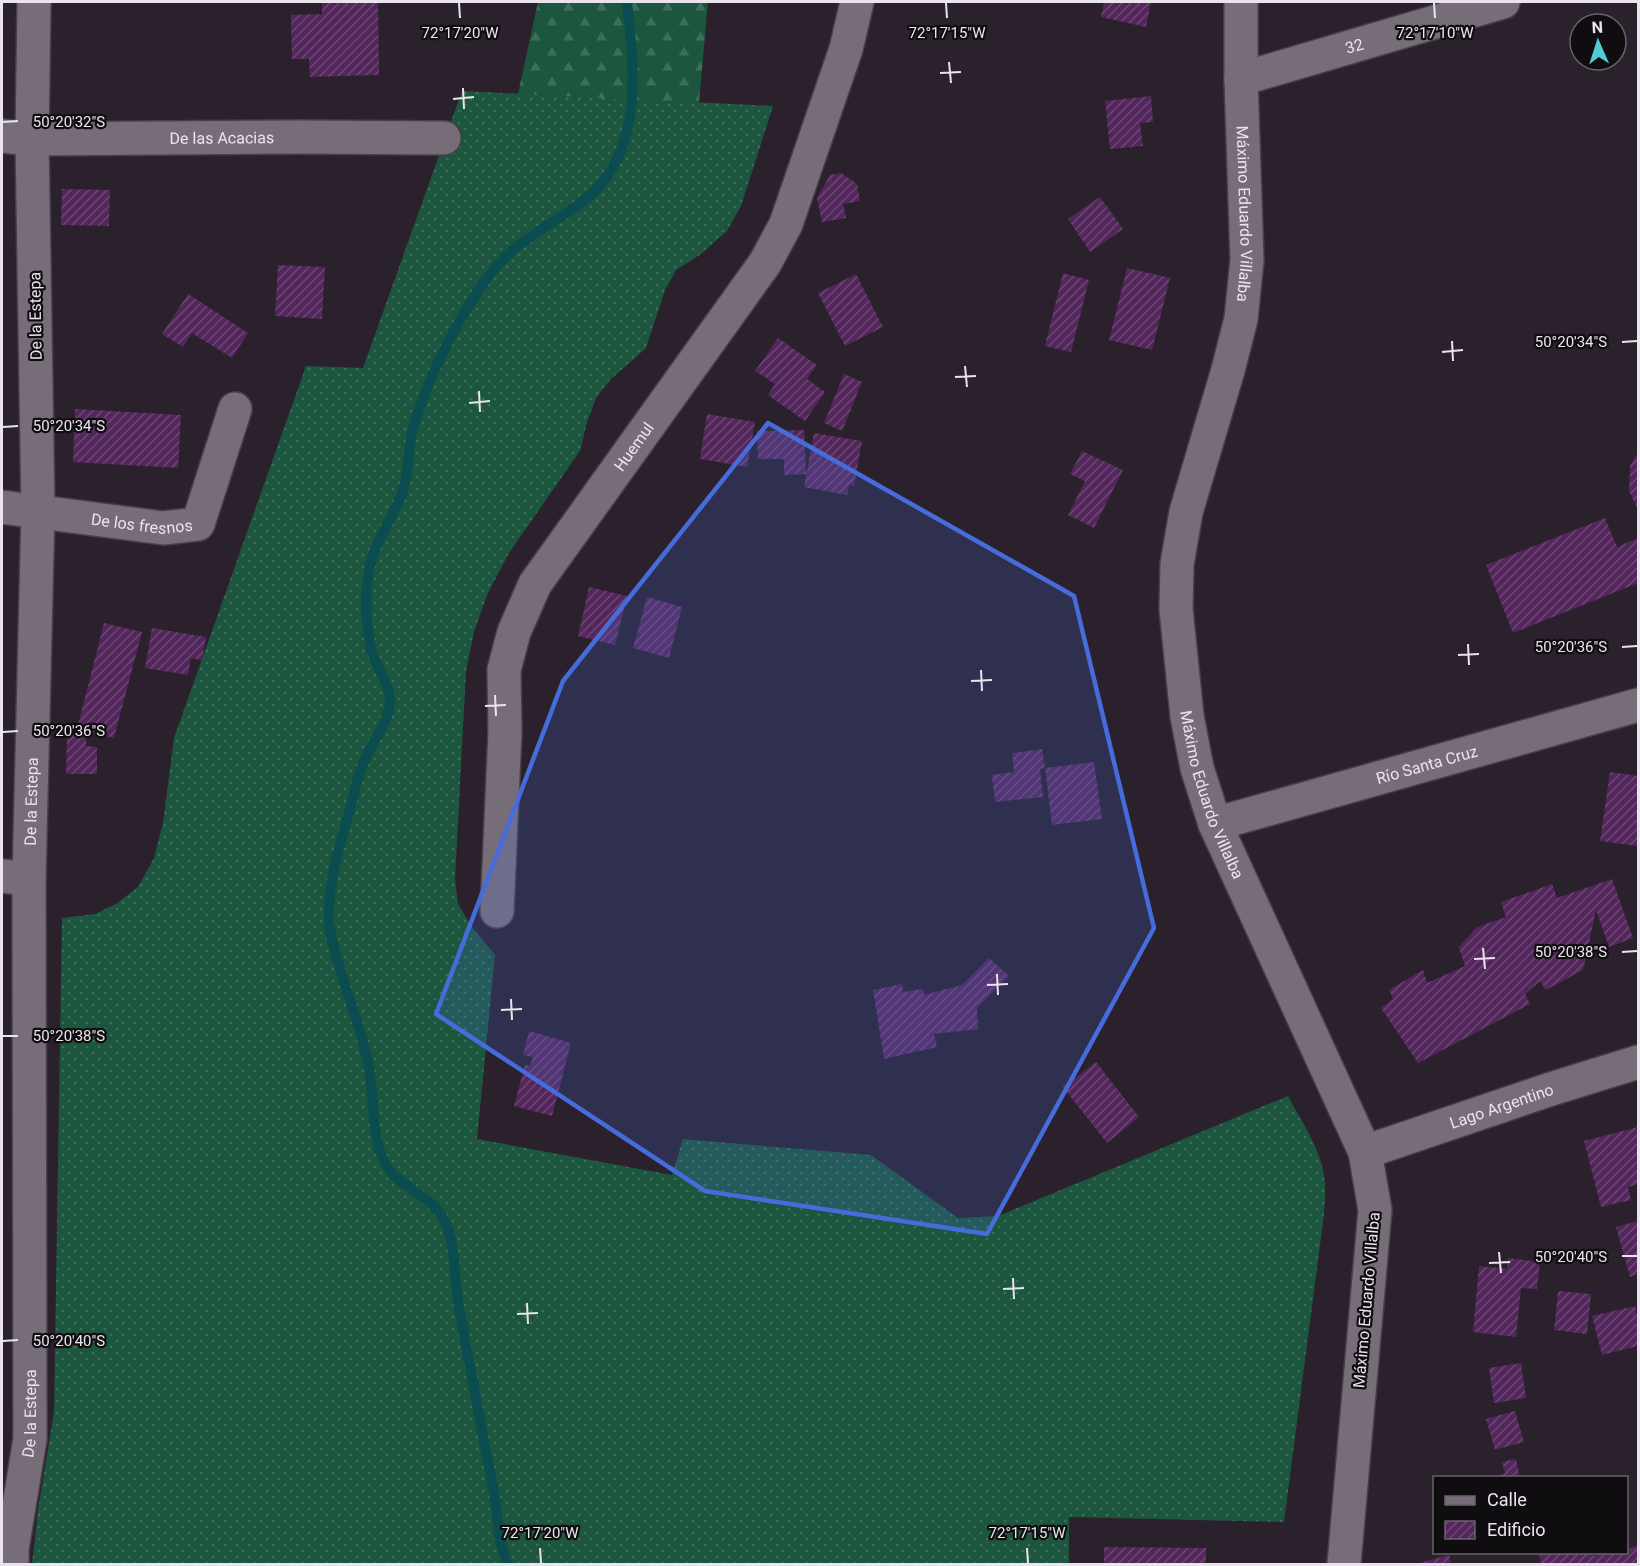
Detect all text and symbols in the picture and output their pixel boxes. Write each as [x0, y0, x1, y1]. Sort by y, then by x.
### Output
north arrow [1568, 12, 1628, 72]
text: N [1591, 18, 1603, 37]
text: 72°17'20"W [422, 24, 498, 42]
text: 72°17'15"W [909, 24, 985, 42]
text: 72°17'10"W [1397, 24, 1473, 42]
street label: 32 [1343, 35, 1366, 58]
text: 50°20'32"S [33, 113, 105, 131]
street label: Máximo Eduardo Villalba [1233, 125, 1256, 303]
street label: De las Acacias [170, 128, 274, 148]
street label: De la Estepa [25, 272, 46, 360]
text: 50°20'34"S [1535, 333, 1607, 351]
text: 50°20'34"S [33, 417, 105, 435]
street label: Huemul [610, 419, 658, 475]
street label: De los fresnos [90, 510, 194, 538]
text: 50°20'36"S [1535, 638, 1607, 656]
street label: Máximo Eduardo Villalba [1176, 709, 1248, 882]
text: 50°20'36"S [33, 722, 105, 740]
street label: Río Santa Cruz [1374, 742, 1480, 788]
street label: De la Estepa [21, 757, 42, 846]
text: 50°20'38"S [1535, 943, 1607, 961]
text: 50°20'38"S [33, 1027, 105, 1045]
street label: Lago Argentino [1447, 1080, 1556, 1133]
street label: Máximo Eduardo Villalba [1349, 1211, 1384, 1389]
text: 50°20'40"S [1535, 1248, 1607, 1266]
text: 50°20'40"S [33, 1332, 105, 1350]
street label: De la Estepa [18, 1369, 40, 1459]
legend [1433, 1476, 1628, 1554]
text: Calle [1487, 1489, 1527, 1510]
text: Edificio [1487, 1519, 1546, 1540]
text: 72°17'20"W [502, 1524, 578, 1542]
text: 72°17'15"W [989, 1524, 1065, 1542]

